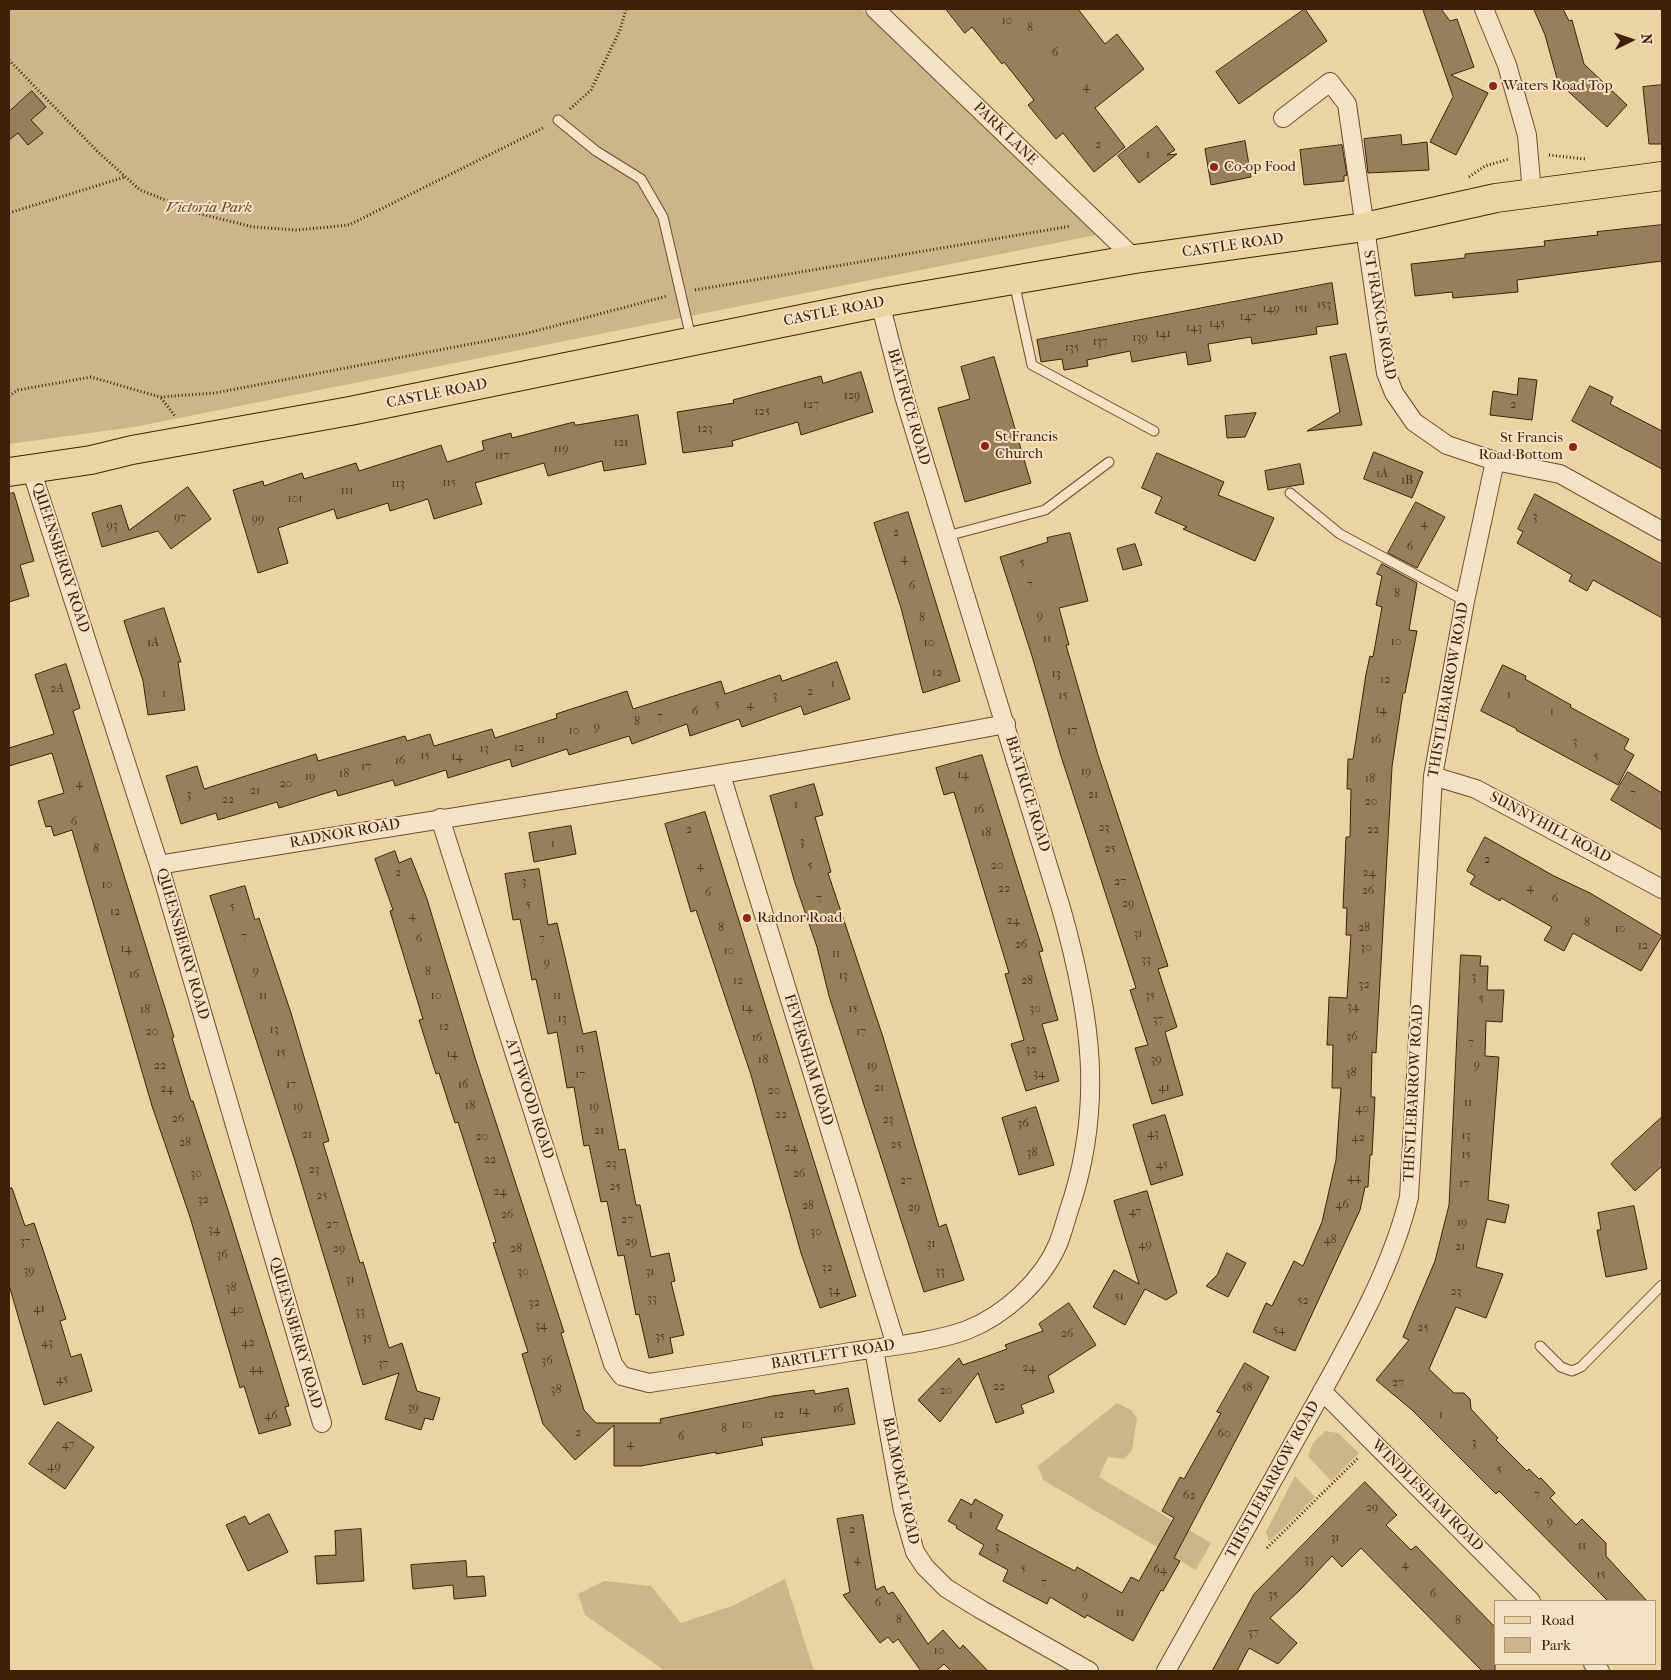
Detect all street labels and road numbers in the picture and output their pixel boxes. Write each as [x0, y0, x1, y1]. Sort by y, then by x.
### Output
street label: PARK LANE [969, 99, 1041, 169]
street label: CASTLE ROAD [1181, 230, 1285, 262]
street label: ST FRANCIS ROAD [1359, 249, 1399, 381]
street label: CASTLE ROAD [782, 293, 886, 331]
street label: BEATRICE ROAD [883, 347, 933, 467]
street label: CASTLE ROAD [385, 375, 489, 413]
street label: QUEENSBERRY ROAD [27, 481, 93, 635]
street label: THISTLEBARROW ROAD [1425, 601, 1473, 779]
street label: BEATRICE ROAD [1001, 734, 1053, 854]
street label: SUNNYHILL ROAD [1486, 788, 1614, 868]
street label: RADNOR ROAD [288, 815, 402, 853]
street label: QUEENSBERRY ROAD [152, 866, 212, 1022]
street label: FEVERSHAM ROAD [779, 992, 837, 1128]
street label: THISTLEBARROW ROAD [1400, 1004, 1428, 1182]
street label: ATTWOOD ROAD [501, 1036, 557, 1162]
street label: QUEENSBERRY ROAD [265, 1255, 325, 1411]
street label: BARTLETT ROAD [770, 1336, 896, 1374]
street label: THISTLEBARROW ROAD [1222, 1398, 1324, 1562]
street label: BALMORAL ROAD [878, 1416, 922, 1546]
street label: WINDLESHAM ROAD [1367, 1436, 1487, 1556]

